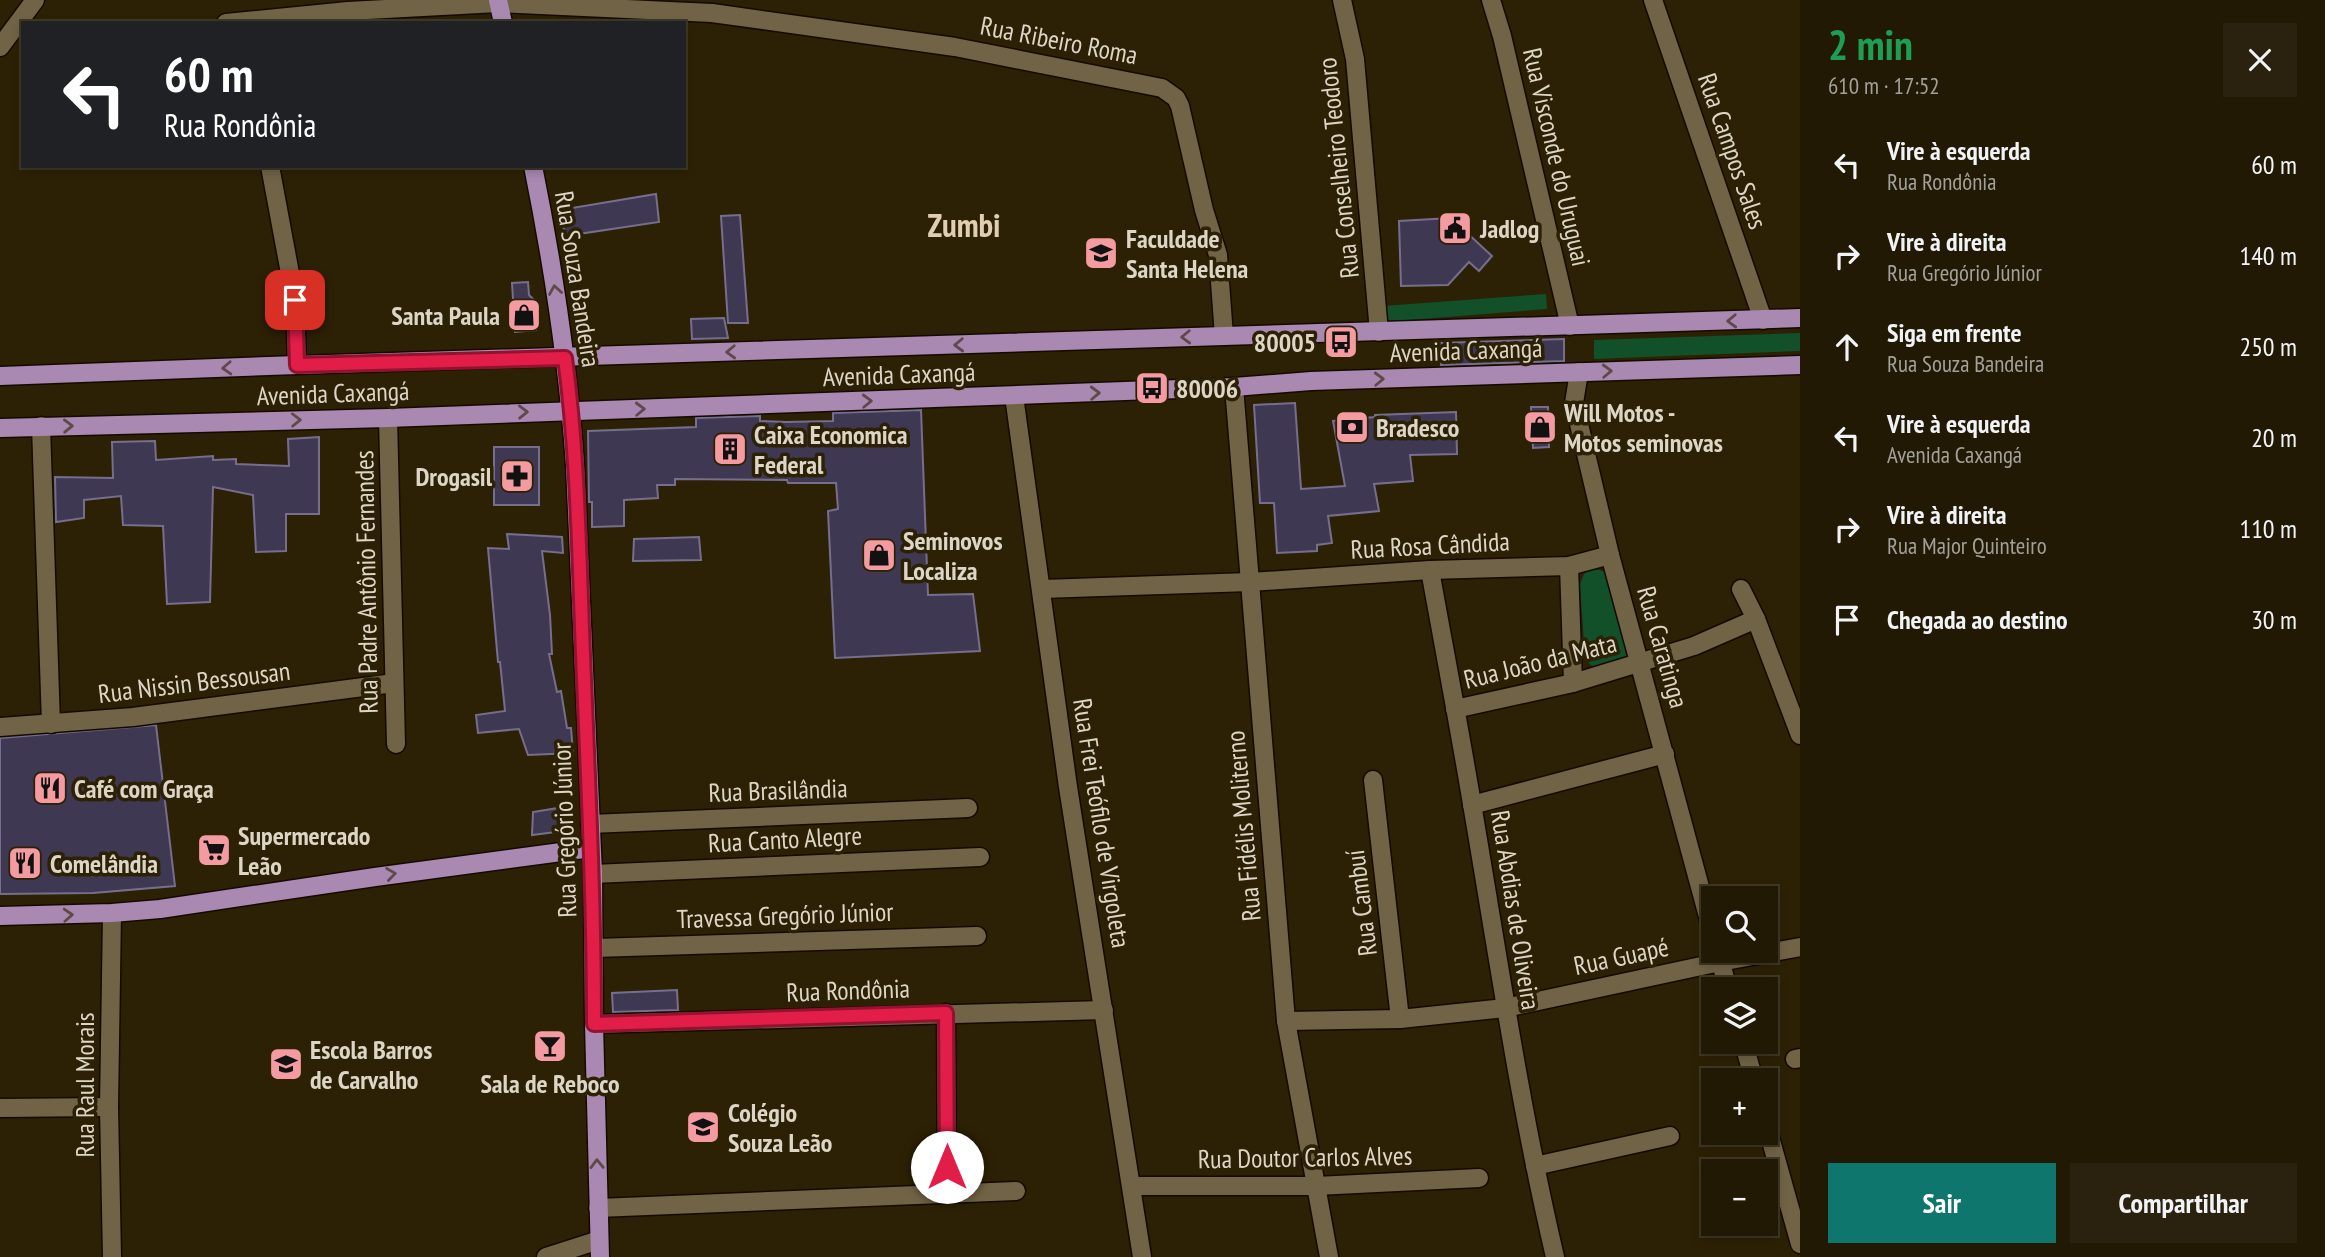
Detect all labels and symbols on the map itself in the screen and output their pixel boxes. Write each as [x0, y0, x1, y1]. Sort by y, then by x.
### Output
street label: Rua Ribeiro Roma [978, 9, 1140, 71]
street label: Rua Visconde do Uruguai [1516, 45, 1598, 269]
street label: Rua Conselheiro Teodoro [1310, 56, 1366, 280]
street label: Rua Campos Sales [1691, 69, 1775, 233]
street label: Rua Souza Bandeira [548, 189, 608, 369]
district label: Zumbi [927, 203, 1001, 246]
public building icon: Jadlog [1436, 209, 1474, 247]
place label: Jadlog [1479, 212, 1539, 245]
place label: Faculdade Santa Helena [1126, 222, 1248, 285]
school or university icon: Faculdade Santa Helena [1082, 234, 1120, 272]
pin [265, 270, 325, 330]
one-way arrow [548, 284, 563, 296]
shop icon: Santa Paula [505, 296, 543, 334]
place label: Santa Paula [391, 299, 500, 332]
one-way arrow [1726, 313, 1737, 328]
bus stop icon: 80005 [1322, 323, 1360, 361]
place label: 80005 [1254, 326, 1316, 359]
one-way arrow [1180, 330, 1191, 345]
street label: Avenida Caxangá [1389, 331, 1543, 369]
one-way arrow [953, 337, 964, 352]
one-way arrow [726, 345, 737, 360]
street label: Avenida Caxangá [822, 355, 976, 393]
one-way arrow [221, 360, 232, 375]
one-way arrow [1602, 364, 1613, 379]
bus stop icon: 80006 [1133, 369, 1171, 407]
one-way arrow [1374, 371, 1385, 386]
place label: 80006 [1176, 372, 1238, 405]
street label: Avenida Caxangá [256, 374, 410, 412]
one-way arrow [1089, 385, 1100, 400]
one-way arrow [862, 393, 873, 408]
place label: Will Motos - Motos seminovas [1563, 396, 1723, 459]
one-way arrow [635, 401, 646, 416]
one-way arrow [518, 404, 529, 420]
bank icon: Bradesco [1333, 408, 1371, 446]
shop icon: Will Motos - Motos seminovas [1521, 408, 1559, 446]
place label: Bradesco [1376, 411, 1459, 444]
one-way arrow [290, 413, 301, 428]
one-way arrow [63, 418, 74, 434]
place label: Caixa Economica Federal [754, 418, 907, 481]
building icon: Caixa Economica Federal [711, 430, 749, 468]
street label: Rua Padre Antônio Fernandes [347, 450, 385, 714]
pharmacy icon: Drogasil [498, 457, 536, 495]
place label: Drogasil [415, 460, 493, 493]
place label: Seminovos Localiza [903, 524, 1003, 587]
street label: Rua Rosa Cândida [1350, 524, 1510, 566]
shop icon: Seminovos Localiza [860, 536, 898, 574]
street label: Rua Caratinga [1630, 582, 1696, 712]
street label: Rua João da Mata [1460, 626, 1620, 696]
street label: Rua Nissin Bessousan [96, 654, 292, 710]
street label: Rua Frei Teófilo de Virgoleta [1066, 696, 1138, 950]
street label: Rua Fidélis Moliterno [1218, 729, 1268, 923]
street label: Rua Gregório Júnior [544, 742, 584, 918]
restaurant icon: Café com Graça [31, 769, 69, 807]
street label: Rua Brasilândia [708, 771, 848, 809]
place label: Café com Graça [74, 772, 214, 805]
street label: Rua Abdias de Oliveira [1484, 808, 1548, 1012]
street label: Rua Canto Alegre [707, 818, 863, 860]
place label: Supermercado Leão [238, 819, 370, 882]
supermarket icon: Supermercado Leão [195, 831, 233, 869]
restaurant icon: Comelândia [6, 844, 44, 882]
place label: Comelândia [50, 847, 158, 880]
street label: Rua Cambuí [1338, 848, 1384, 958]
one-way arrow [385, 867, 397, 882]
street label: Travessa Gregório Júnior [676, 895, 894, 935]
one-way arrow [63, 908, 74, 923]
street label: Rua Guapé [1571, 930, 1671, 982]
street label: Rua Rondônia [786, 971, 910, 1009]
street label: Rua Raul Morais [68, 1012, 101, 1158]
bar icon: Sala de Reboco [531, 1027, 569, 1065]
place label: Escola Barros de Carvalho [310, 1033, 432, 1096]
school or university icon: Escola Barros de Carvalho [267, 1045, 305, 1083]
place label: Sala de Reboco [480, 1067, 620, 1100]
place label: Colégio Souza Leão [728, 1096, 832, 1159]
school or university icon: Colégio Souza Leão [684, 1108, 722, 1146]
position arrow [910, 1130, 984, 1204]
street label: Rua Doutor Carlos Alves [1197, 1139, 1413, 1175]
one-way arrow [590, 1159, 605, 1170]

